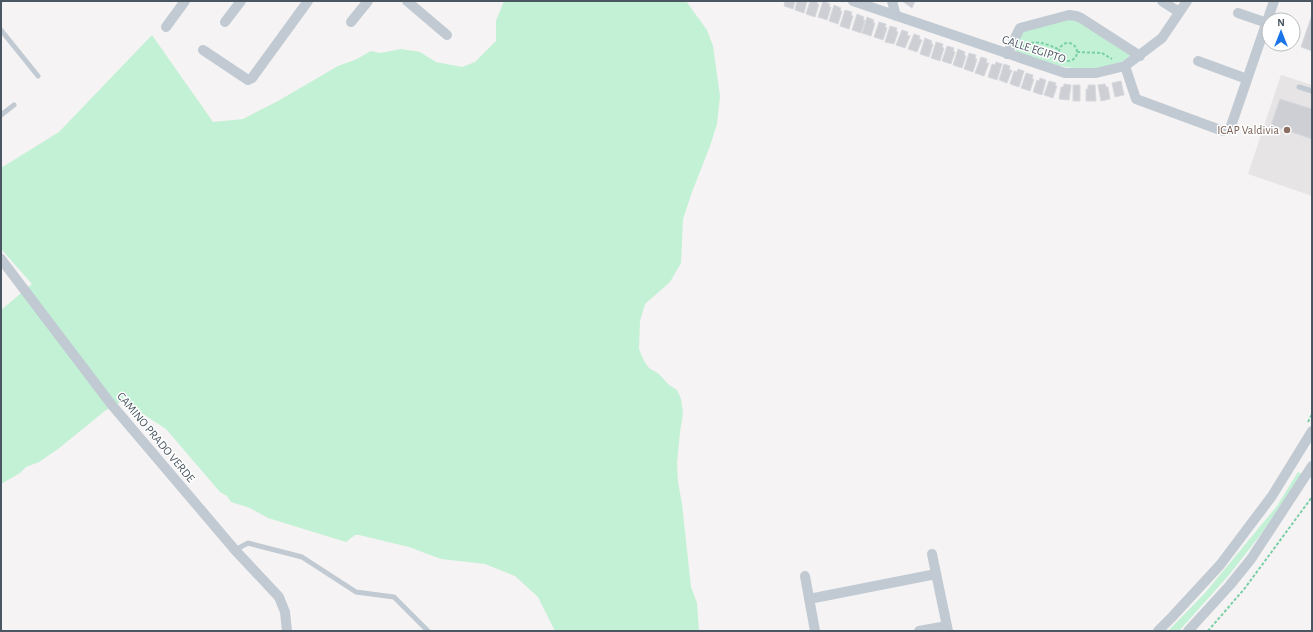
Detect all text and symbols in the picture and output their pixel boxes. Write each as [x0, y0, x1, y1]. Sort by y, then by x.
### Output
north arrow [1261, 12, 1301, 52]
text: N [1277, 17, 1285, 28]
street label: CALLE EGIPTO [1001, 33, 1068, 65]
place label: ICAP Valdivia [1217, 124, 1279, 136]
marker: ICAP Valdivia [1282, 125, 1292, 135]
street label: CAMINO PRADO VERDE [115, 390, 197, 484]

